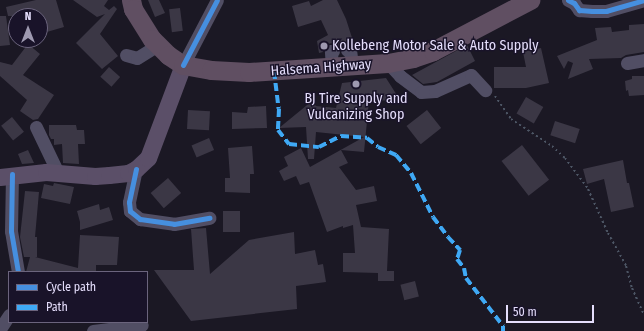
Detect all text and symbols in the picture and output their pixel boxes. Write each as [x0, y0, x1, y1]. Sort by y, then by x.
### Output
north arrow [8, 8, 48, 48]
text: N [25, 10, 31, 23]
place label: Kollebeng Motor Sale & Auto Supply [332, 38, 538, 54]
marker: Kollebeng Motor Sale & Auto Supply [319, 41, 329, 51]
street label: Halsema Highway [270, 56, 372, 80]
marker: BJ Tire Supply and Vulcanizing Shop [351, 79, 361, 89]
place label: BJ Tire Supply and Vulcanizing Shop [304, 91, 408, 124]
legend [8, 271, 148, 323]
text: Cycle path [46, 280, 96, 294]
scale bar [508, 297, 596, 323]
text: Path [46, 300, 68, 314]
text: 50 m [513, 305, 537, 319]

